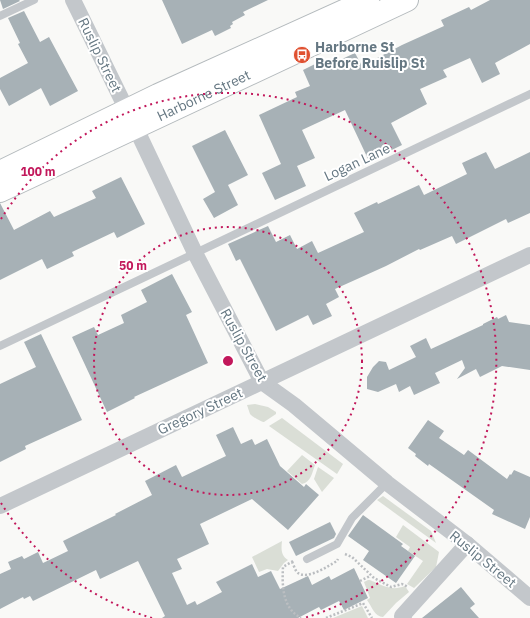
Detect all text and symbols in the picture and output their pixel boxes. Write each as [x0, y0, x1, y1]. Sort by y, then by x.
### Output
street label: Ruslip Street [74, 15, 126, 95]
place label: Harborne St Before Ruislip St [315, 38, 425, 72]
bus stop icon: Harborne St Before Ruislip St [292, 45, 312, 65]
street label: Harborne Street [154, 66, 253, 125]
street label: Logan Lane [321, 139, 393, 185]
text: 100 m [20, 164, 56, 179]
text: 50 m [119, 258, 147, 273]
street label: Ruslip Street [217, 305, 272, 385]
centre of rings [221, 354, 235, 368]
street label: Gregory Street [155, 383, 245, 439]
street label: Ruslip Street [446, 527, 520, 591]

